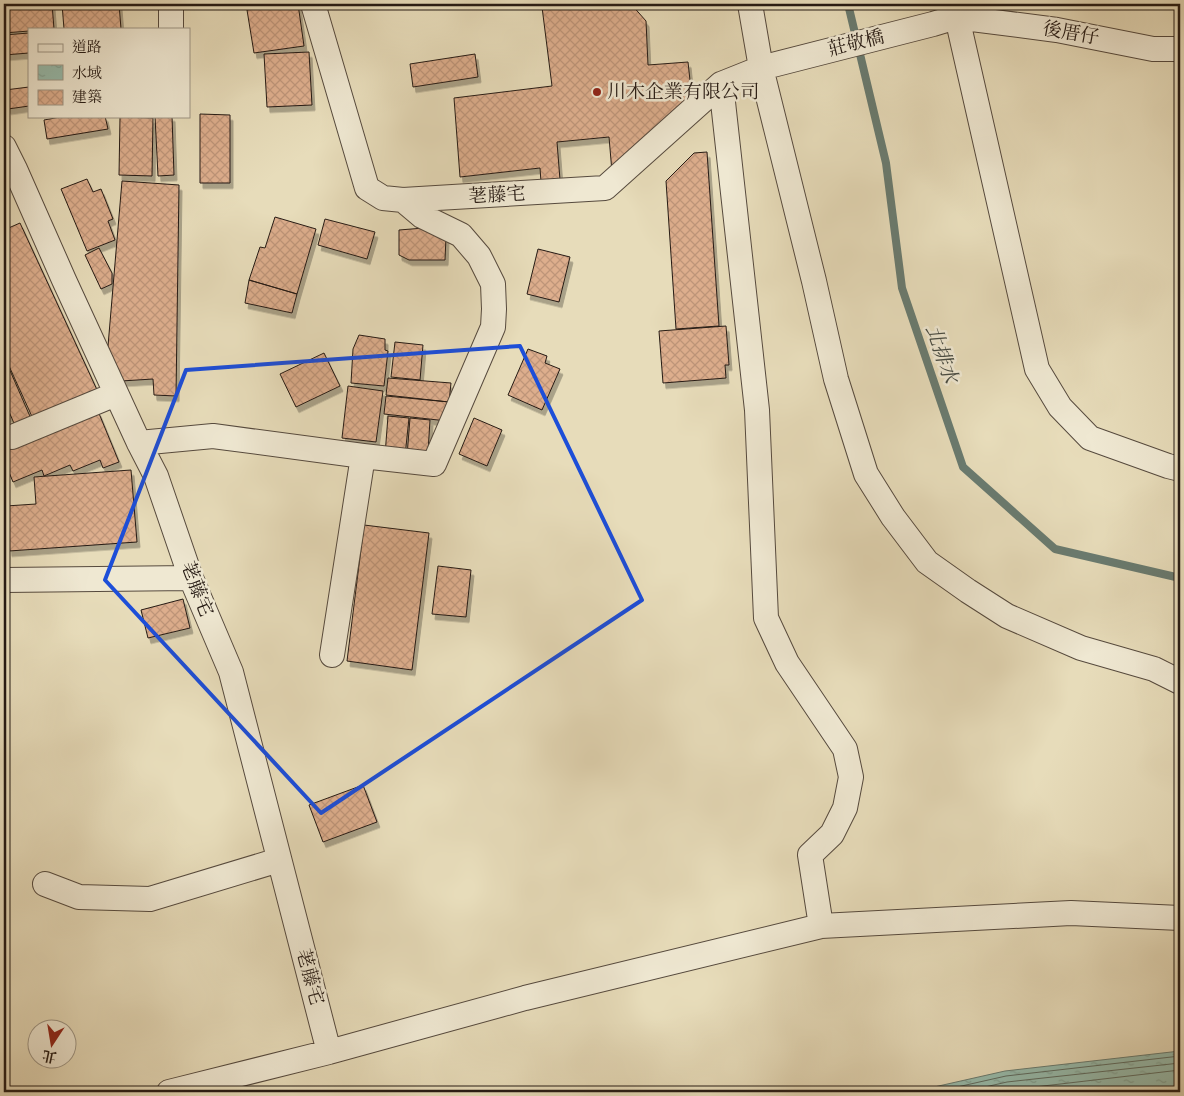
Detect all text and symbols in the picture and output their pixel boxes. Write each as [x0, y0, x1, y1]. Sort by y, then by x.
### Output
street label: 後厝仔 [1041, 16, 1101, 50]
street label: 莊敬橋 [825, 24, 887, 62]
legend [28, 28, 190, 118]
text: 道路 [72, 38, 102, 57]
text: 水域 [72, 64, 102, 83]
place label: 川木企業有限公司 [607, 80, 759, 104]
marker: 川木企業有限公司 [591, 86, 603, 98]
text: 建築 [72, 88, 102, 107]
street label: 荖藤宅 [468, 182, 526, 208]
water label: 北排水 [920, 322, 964, 388]
street label: 荖藤宅 [176, 558, 218, 620]
street label: 荖藤宅 [291, 946, 329, 1008]
north arrow [28, 1018, 78, 1068]
text: 北 [41, 1046, 58, 1066]

